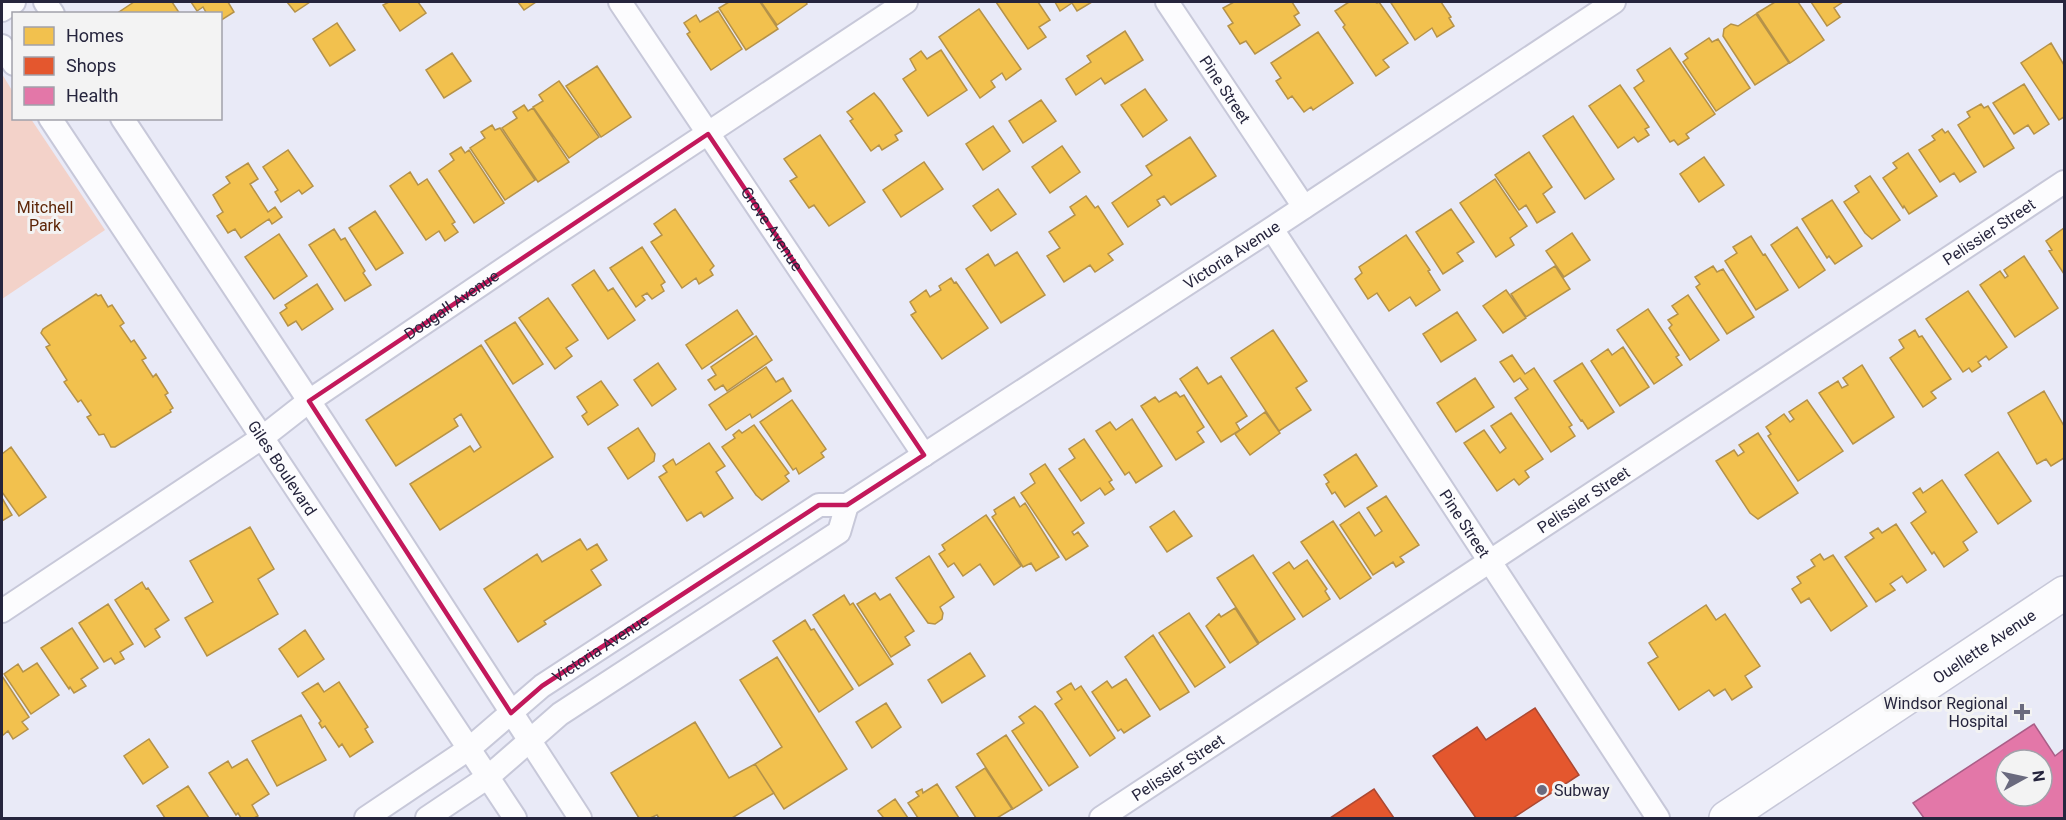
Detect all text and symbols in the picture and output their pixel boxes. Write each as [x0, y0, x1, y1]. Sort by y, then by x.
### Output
legend [12, 12, 222, 120]
text: Homes [66, 25, 124, 46]
street label: Pine Street [1196, 52, 1255, 127]
text: Shops [66, 55, 116, 76]
text: Health [66, 85, 118, 106]
street label: Grove Avenue [737, 183, 807, 275]
street label: Pelissier Street [1939, 194, 2039, 269]
park label: Mitchell Park [17, 198, 73, 235]
street label: Victoria Avenue [1180, 217, 1283, 293]
street label: Dougall Avenue [400, 266, 502, 343]
street label: Giles Boulevard [244, 417, 321, 519]
street label: Pelissier Street [1534, 462, 1633, 537]
street label: Pine Street [1436, 486, 1494, 561]
street label: Ouellette Avenue [1929, 605, 2039, 687]
street label: Victoria Avenue [549, 610, 652, 686]
place label: Windsor Regional Hospital [1884, 694, 2008, 731]
marker: Windsor Regional Hospital [2013, 703, 2031, 721]
street label: Pelissier Street [1128, 730, 1228, 805]
north arrow [1994, 748, 2054, 808]
text: N [2028, 769, 2049, 783]
place label: Subway [1554, 781, 1610, 800]
marker: Subway [1535, 783, 1549, 797]

